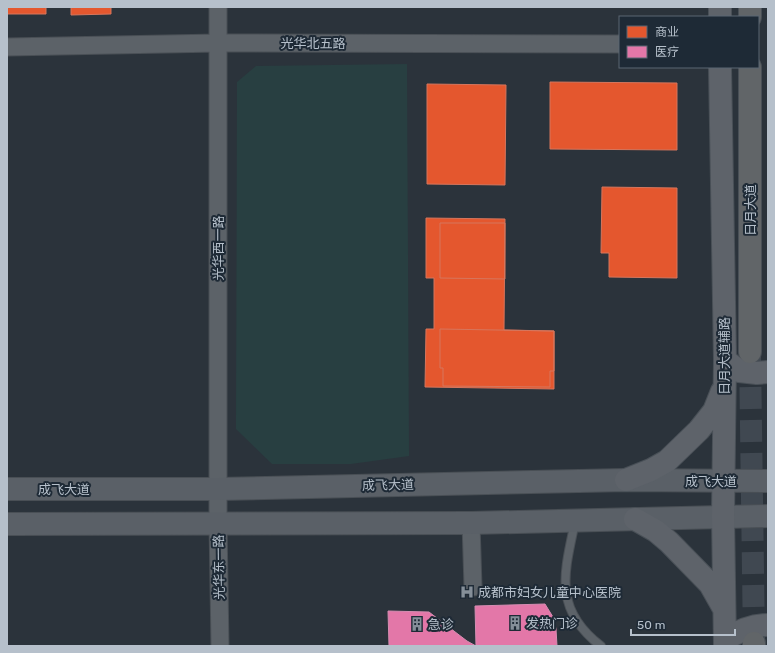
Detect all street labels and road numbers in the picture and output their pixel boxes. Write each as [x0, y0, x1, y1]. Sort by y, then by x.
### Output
street label: 光华北五路 [280, 36, 346, 51]
street label: 日月大道 [743, 184, 758, 236]
street label: 光华西一路 [211, 215, 226, 281]
street label: 日月大道辅路 [717, 317, 732, 395]
street label: 成飞大道 [685, 474, 737, 489]
street label: 成飞大道 [362, 477, 414, 493]
street label: 成飞大道 [38, 482, 90, 497]
street label: 光华东一路 [211, 534, 227, 600]

